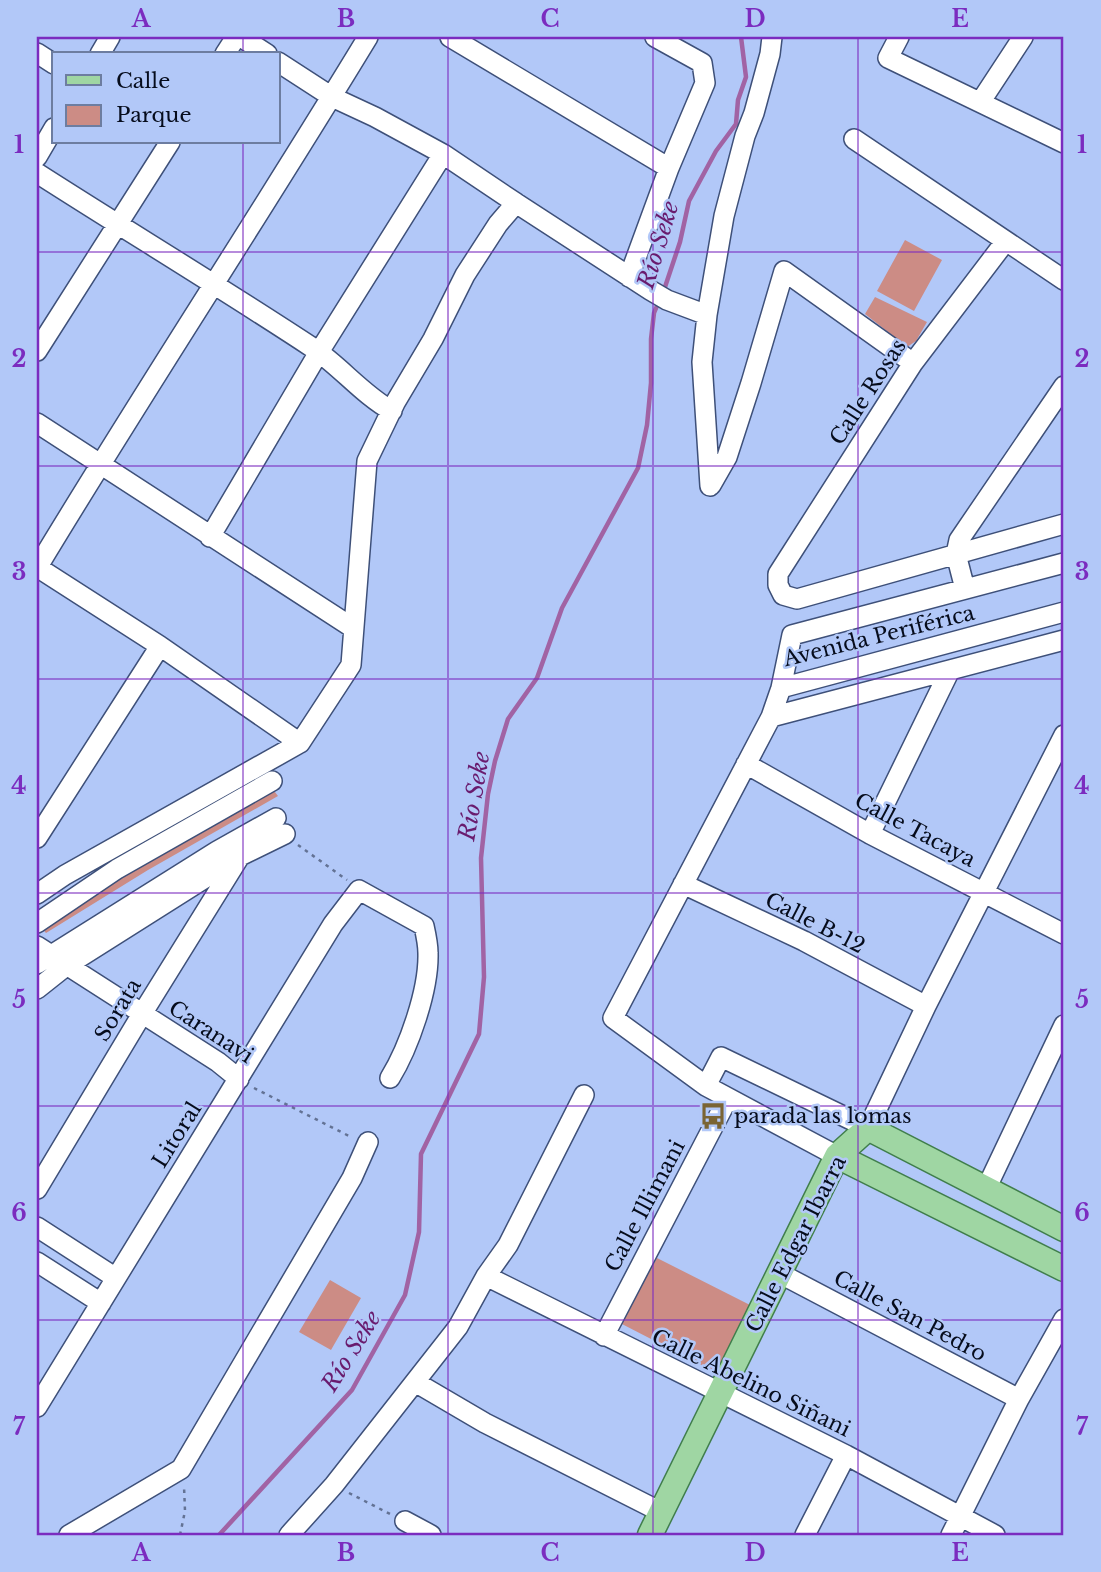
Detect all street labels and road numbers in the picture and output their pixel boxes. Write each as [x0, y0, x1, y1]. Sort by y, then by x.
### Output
street label: Calle Rosas [824, 334, 912, 450]
street label: Avenida Periférica [780, 600, 978, 673]
street label: Calle Tacaya [850, 787, 980, 873]
street label: Calle B-12 [761, 887, 869, 959]
street label: Sorata [89, 974, 147, 1046]
street label: Caranavi [164, 995, 258, 1069]
street label: Litoral [147, 1097, 207, 1173]
street label: Calle Illimani [599, 1136, 691, 1276]
street label: Calle Edgar Ibarra [740, 1151, 852, 1337]
street label: Calle San Pedro [829, 1265, 991, 1367]
street label: Calle Abelino Siñani [647, 1324, 855, 1442]

